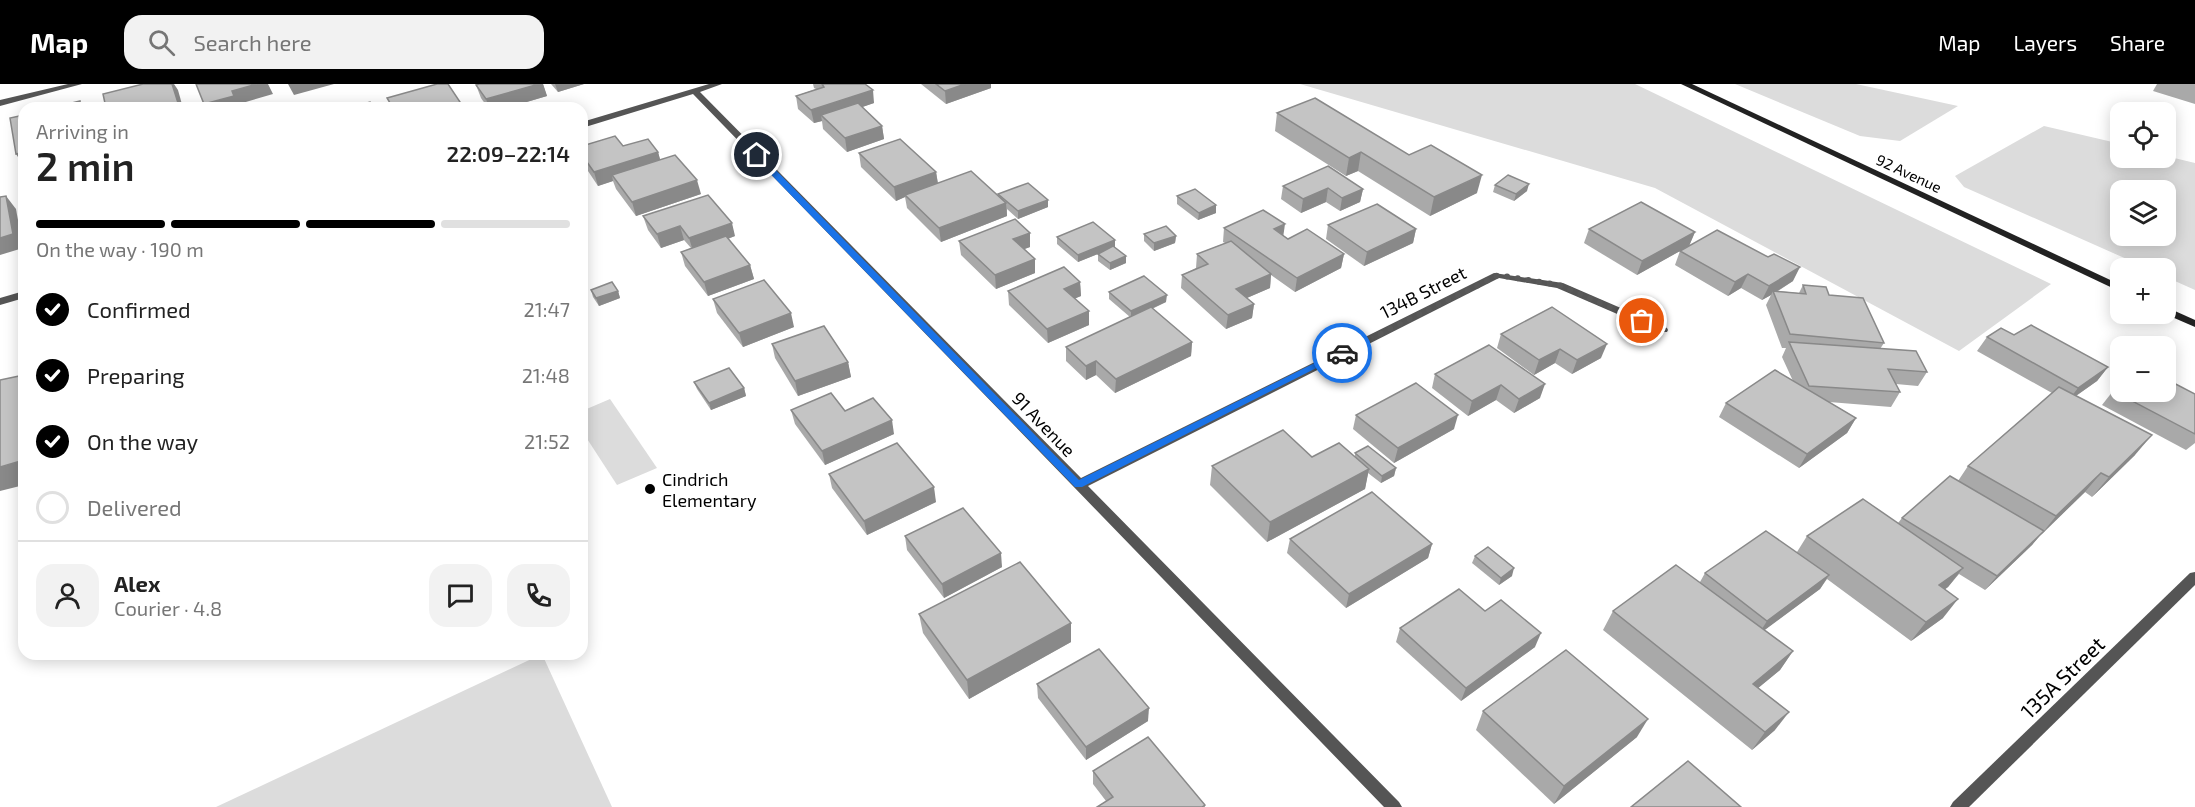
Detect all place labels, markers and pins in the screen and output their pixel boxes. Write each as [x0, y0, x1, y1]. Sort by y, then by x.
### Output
pin [731, 129, 782, 180]
pin [1616, 295, 1667, 346]
place label: Cindrich Elementary [662, 468, 757, 511]
marker: Cindrich Elementary [643, 482, 657, 496]

